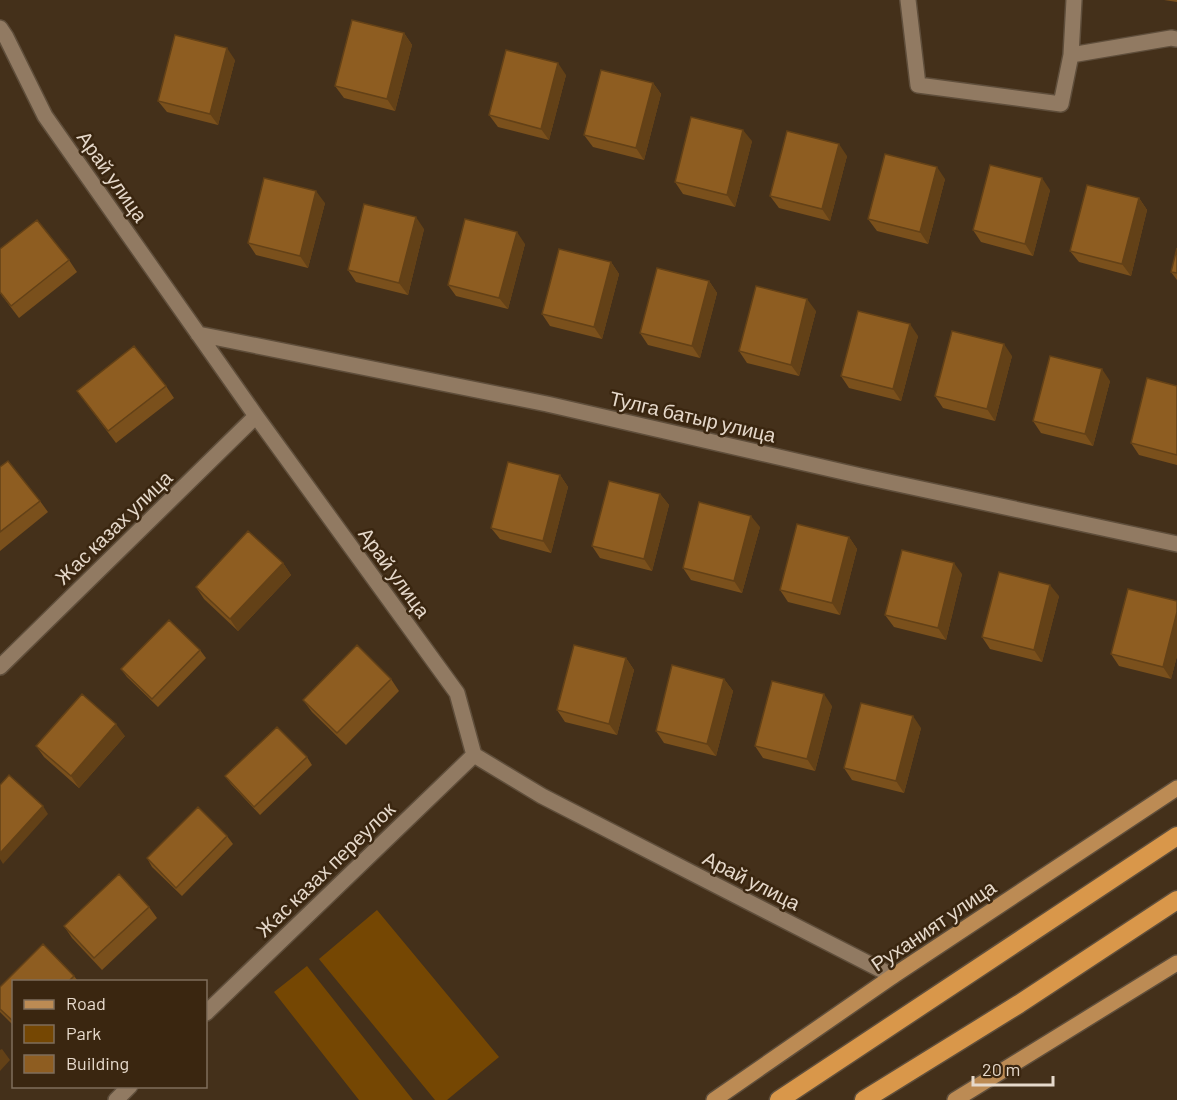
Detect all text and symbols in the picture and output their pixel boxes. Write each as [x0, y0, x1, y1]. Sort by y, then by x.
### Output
street label: Арай улица [73, 126, 154, 227]
street label: Тулга батыр улица [608, 385, 779, 447]
street label: Жас казах улица [50, 465, 177, 589]
street label: Арай улица [354, 522, 436, 623]
street label: Жас казах переулок [251, 796, 400, 941]
street label: Арай улица [699, 845, 805, 915]
street label: Руханият улица [866, 874, 1001, 976]
legend [12, 980, 207, 1088]
text: Road [66, 992, 106, 1014]
text: Park [66, 1022, 101, 1044]
scale bar [973, 1049, 1052, 1087]
text: Building [66, 1052, 129, 1074]
text: 20 m [982, 1058, 1020, 1080]

